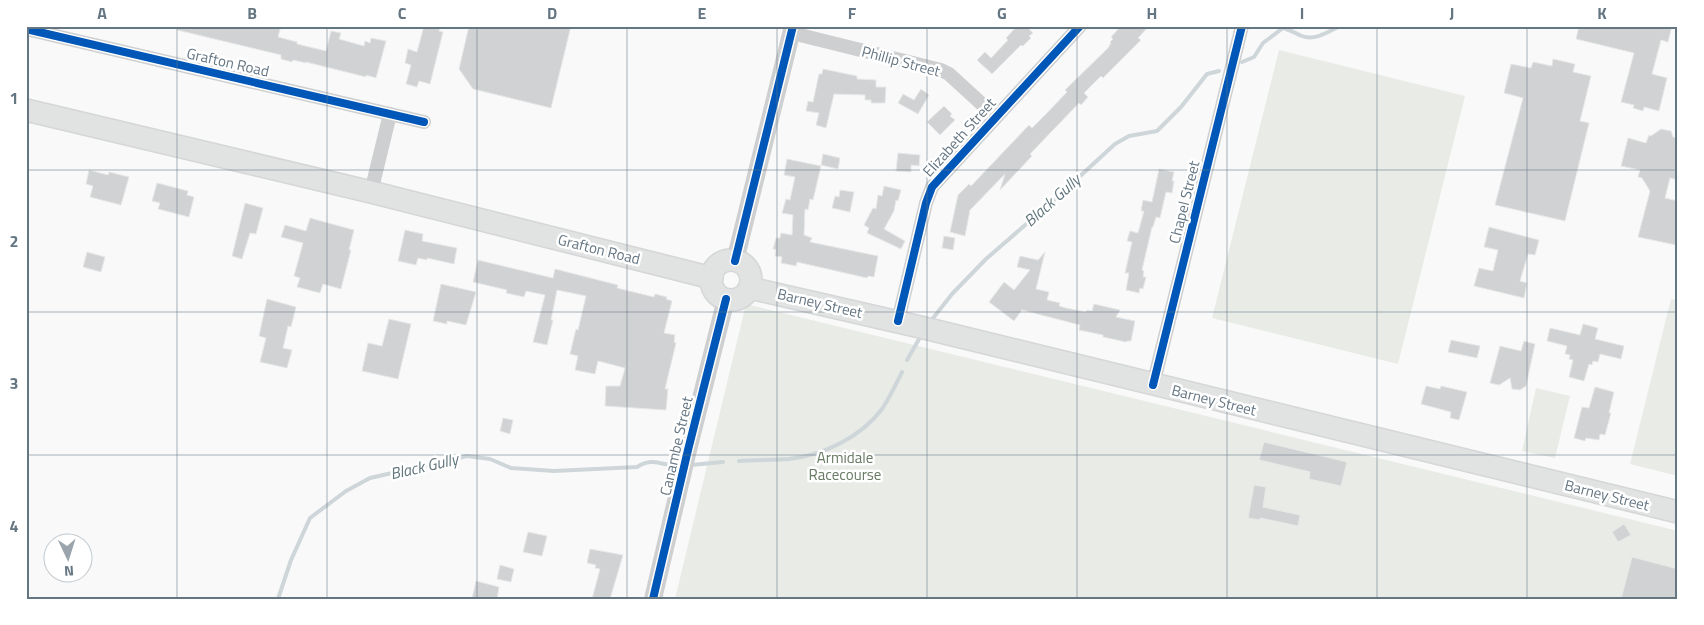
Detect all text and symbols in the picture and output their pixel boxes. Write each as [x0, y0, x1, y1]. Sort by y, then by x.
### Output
text: A [97, 1, 107, 25]
text: B [247, 1, 257, 25]
text: C [398, 1, 407, 25]
text: D [547, 1, 557, 25]
text: E [698, 1, 707, 25]
text: F [848, 1, 857, 25]
text: G [997, 1, 1007, 25]
text: H [1147, 1, 1157, 25]
text: I [1300, 1, 1304, 25]
text: J [1450, 1, 1454, 25]
text: K [1597, 1, 1607, 25]
street label: Phillip Street [859, 39, 943, 83]
street label: Grafton Road [185, 41, 271, 83]
text: 1 [10, 86, 18, 110]
street label: Elizabeth Street [917, 92, 1002, 182]
street label: Chapel Street [1163, 157, 1206, 246]
water label: Black Gully [1018, 167, 1087, 232]
street label: Grafton Road [555, 228, 643, 270]
text: 2 [10, 229, 18, 253]
street label: Barney Street [775, 282, 866, 324]
text: 3 [10, 371, 18, 395]
street label: Barney Street [1169, 378, 1260, 422]
street label: Canambe Street [653, 393, 699, 498]
water label: Black Gully [388, 446, 462, 485]
park label: Armidale Racecourse [809, 446, 881, 486]
street label: Barney Street [1562, 473, 1653, 517]
text: 4 [10, 514, 19, 538]
north arrow [42, 532, 92, 582]
text: N [63, 561, 75, 582]

